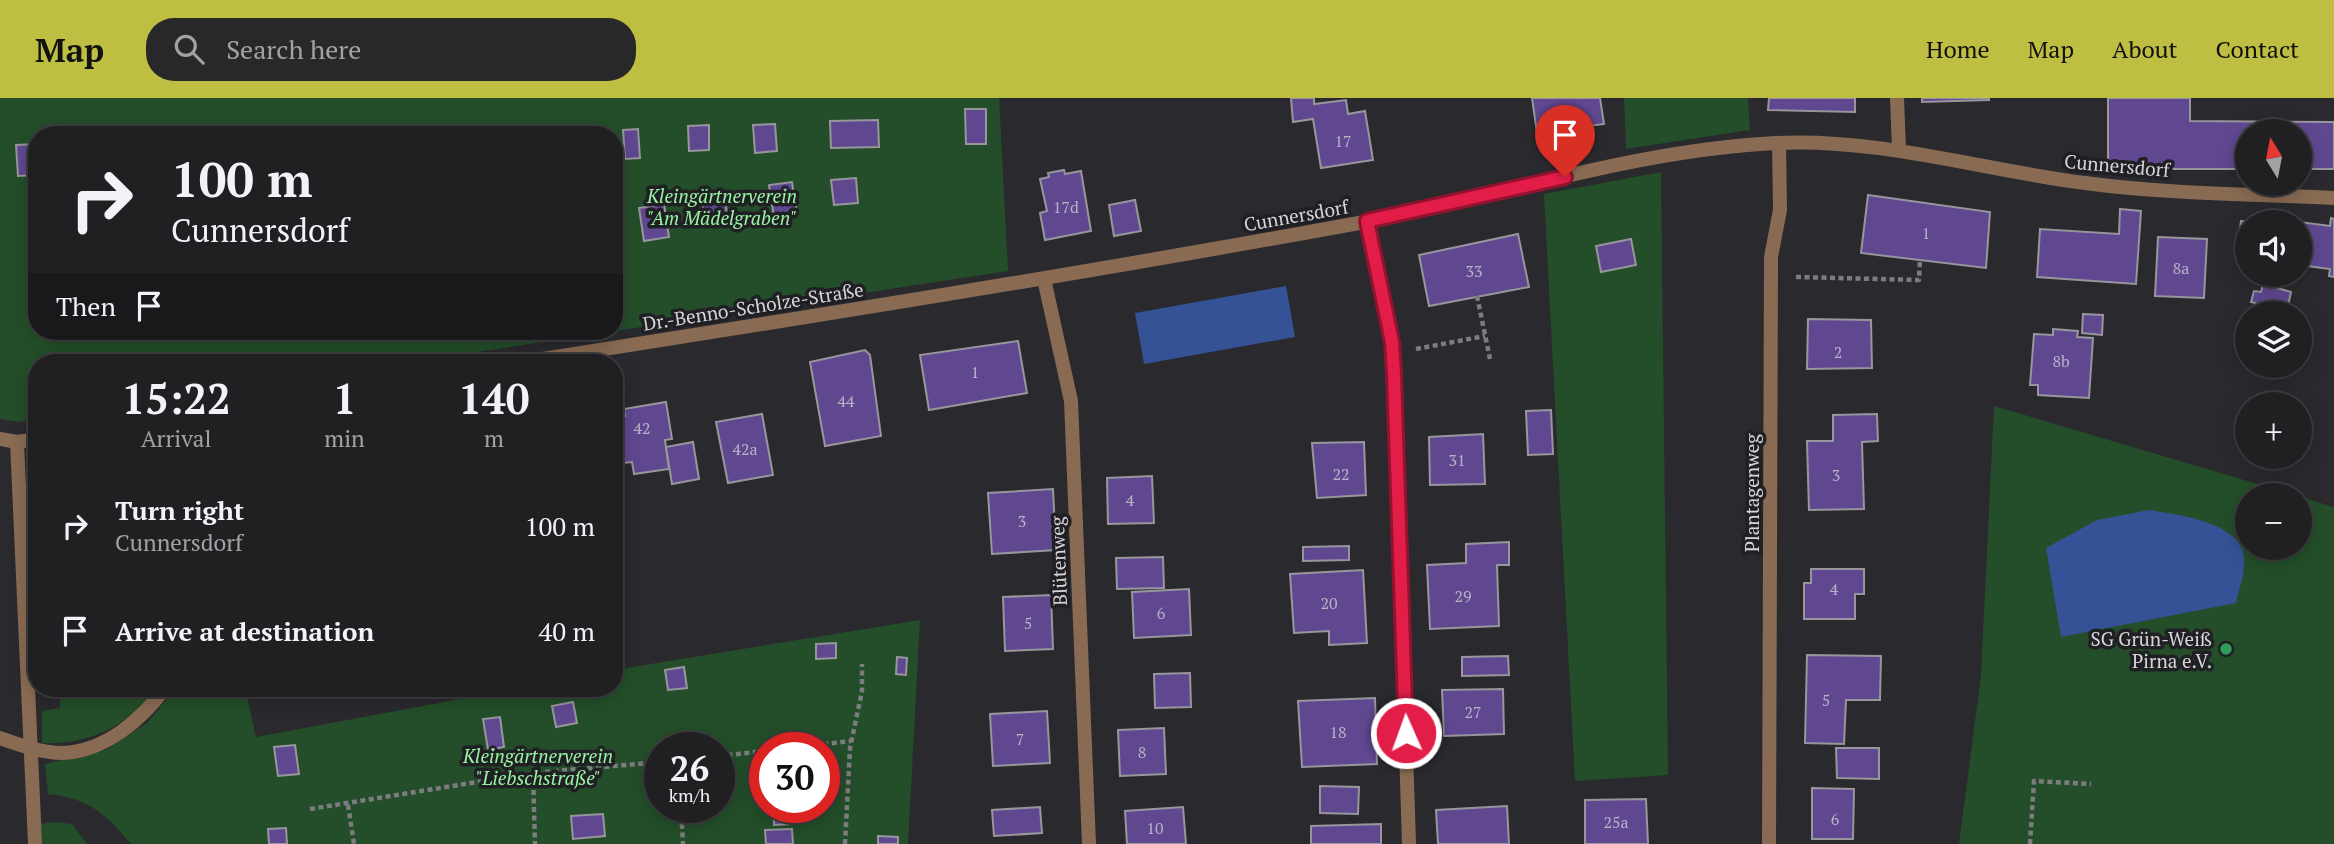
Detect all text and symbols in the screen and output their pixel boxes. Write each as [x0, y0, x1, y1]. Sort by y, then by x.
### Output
search box [146, 18, 636, 81]
text: Map [35, 28, 104, 71]
icon: search [170, 30, 208, 68]
text: Search here [226, 32, 361, 66]
text: Home [1926, 33, 1990, 65]
text: Map [2028, 33, 2074, 65]
text: About [2112, 33, 2178, 65]
text: Contact [2216, 33, 2299, 65]
pin [1535, 105, 1595, 177]
icon: arrive [1546, 116, 1584, 154]
north arrow [2235, 119, 2312, 196]
map controls [2235, 119, 2312, 560]
house number: 17 [1334, 130, 1352, 152]
text: 100 m [171, 146, 313, 211]
street label: Cunnersdorf [2063, 148, 2172, 182]
icon: right [56, 154, 147, 245]
park label: Kleingärtnerverein "Am Mädelgraben" [646, 183, 797, 230]
street label: Cunnersdorf [1242, 193, 1352, 236]
house number: 17d [1053, 196, 1079, 218]
text: Cunnersdorf [171, 209, 349, 251]
button: sound [2235, 210, 2312, 287]
house number: 1 [1922, 222, 1930, 244]
house number: 8a [2173, 257, 2189, 279]
house number: 33 [1465, 260, 1483, 282]
street label: Dr.-Benno-Scholze-Straße [641, 276, 865, 336]
icon: arrive [130, 287, 168, 325]
text: Then [56, 289, 116, 323]
button: layers [2235, 301, 2312, 378]
house number: 2 [1834, 341, 1842, 363]
house number: 8b [2052, 350, 2070, 372]
house number: 1 [971, 361, 979, 383]
text: 15:22 [122, 370, 231, 426]
text: 1 [333, 370, 356, 426]
text: 140 [458, 370, 529, 426]
house number: 44 [837, 390, 855, 412]
button: + [2235, 392, 2312, 469]
house number: 42 [633, 417, 651, 439]
text: Arrival [141, 423, 211, 454]
text: min [324, 423, 365, 454]
text: m [484, 423, 504, 454]
street label: Plantagenweg [1739, 433, 1764, 552]
house number: 42a [732, 438, 758, 460]
house number: 31 [1448, 449, 1466, 471]
house number: 22 [1332, 463, 1350, 485]
house number: 3 [1832, 464, 1840, 486]
button: − [2235, 483, 2312, 560]
house number: 4 [1126, 489, 1135, 511]
text: Turn right [115, 493, 244, 527]
icon: right [56, 507, 94, 545]
text: 100 m [525, 509, 595, 543]
house number: 3 [1018, 510, 1026, 532]
street label: Blütenweg [1044, 515, 1072, 606]
text: Cunnersdorf [115, 527, 243, 558]
house number: 4 [1830, 578, 1839, 600]
house number: 29 [1454, 585, 1472, 607]
house number: 20 [1320, 592, 1338, 614]
house number: 6 [1157, 602, 1166, 624]
icon: arrive [56, 612, 94, 650]
house number: 5 [1024, 612, 1032, 634]
text: Arrive at destination [115, 614, 374, 648]
text: 40 m [539, 614, 595, 648]
place label: SG Grün-Weiß Pirna e.V. [2090, 626, 2212, 673]
marker: SG Grün-Weiß Pirna e.V. [2218, 641, 2234, 657]
house number: 5 [1822, 689, 1830, 711]
position arrow [1369, 696, 1443, 770]
house number: 27 [1464, 701, 1482, 723]
house number: 18 [1329, 721, 1347, 743]
house number: 7 [1016, 728, 1024, 750]
speed limit sign: 30 [749, 732, 840, 823]
house number: 8 [1138, 741, 1146, 763]
park label: Kleingärtnerverein "Liebschstraße" [462, 743, 613, 790]
text: 26 [670, 745, 709, 791]
text: km/h [669, 783, 710, 807]
house number: 6 [1831, 808, 1840, 830]
house number: 25a [1603, 811, 1629, 833]
house number: 10 [1146, 817, 1164, 839]

